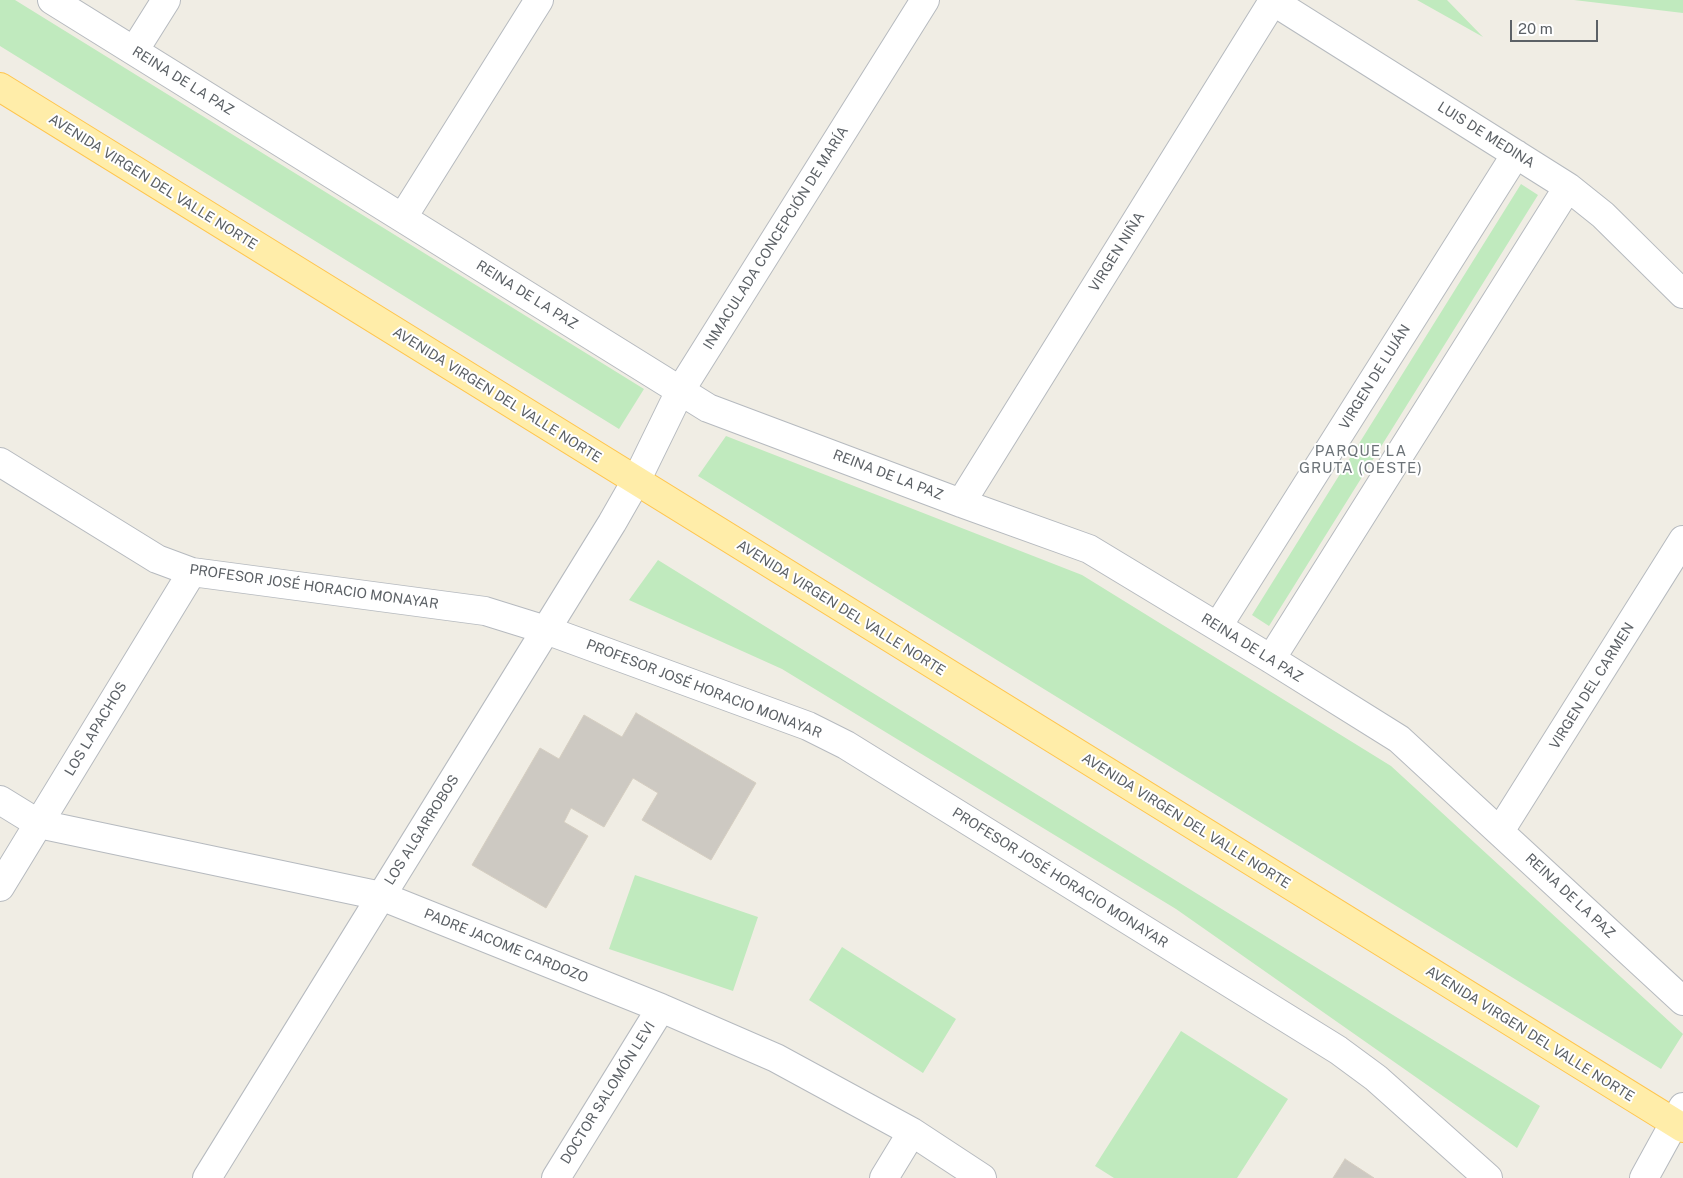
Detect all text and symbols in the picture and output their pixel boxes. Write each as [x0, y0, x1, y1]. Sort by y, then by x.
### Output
scale bar [1513, 10, 1600, 42]
text: 20 m [1518, 20, 1553, 37]
street label: REINA DE LA PAZ [129, 43, 237, 119]
street label: LUIS DE MEDINA [1434, 98, 1538, 172]
street label: AVENIDA VIRGEN DEL VALLE NORTE [46, 111, 260, 253]
street label: INMACULADA CONCEPCIÓN DE MARÍA [700, 123, 852, 353]
street label: VIRGEN NIÑA [1086, 209, 1148, 295]
street label: REINA DE LA PAZ [473, 257, 581, 333]
street label: VIRGEN DE LUJÁN [1336, 321, 1414, 433]
street label: AVENIDA VIRGEN DEL VALLE NORTE [390, 324, 604, 466]
district label: PARQUE LA GRUTA (OESTE) [1297, 442, 1425, 477]
street label: REINA DE LA PAZ [831, 446, 945, 504]
street label: AVENIDA VIRGEN DEL VALLE NORTE [734, 537, 948, 679]
street label: PROFESOR JOSÉ HORACIO MONAYAR [188, 561, 440, 613]
street label: REINA DE LA PAZ [1198, 610, 1306, 686]
street label: VIRGEN DEL CARMEN [1546, 620, 1638, 752]
street label: PROFESOR JOSÉ HORACIO MONAYAR [584, 636, 824, 742]
street label: LOS LAPACHOS [61, 679, 131, 779]
street label: AVENIDA VIRGEN DEL VALLE NORTE [1079, 750, 1293, 892]
street label: LOS ALGARROBOS [381, 772, 463, 888]
street label: PROFESOR JOSÉ HORACIO MONAYAR [949, 804, 1171, 952]
street label: REINA DE LA PAZ [1522, 850, 1618, 942]
street label: PADRE JACOME CARDOZO [421, 905, 591, 987]
street label: AVENIDA VIRGEN DEL VALLE NORTE [1423, 963, 1637, 1105]
street label: DOCTOR SALOMÓN LEVI [557, 1019, 659, 1167]

